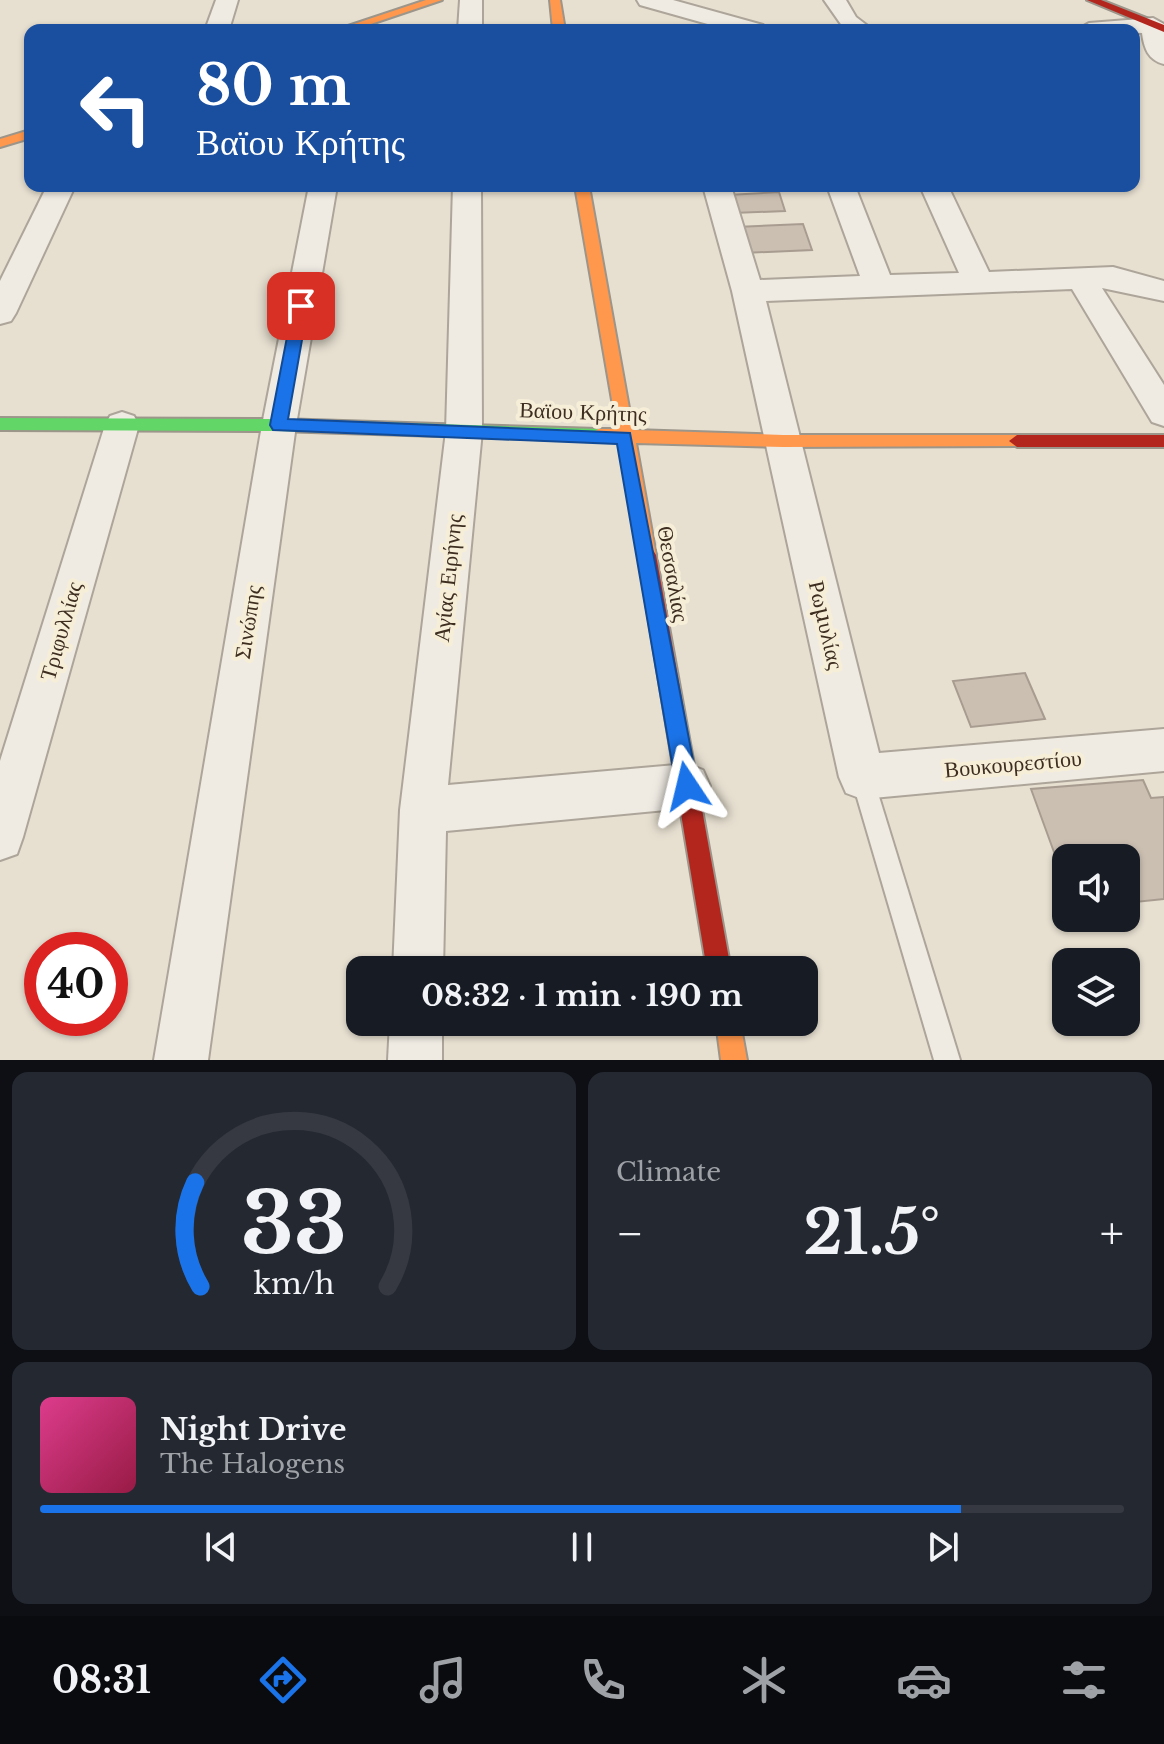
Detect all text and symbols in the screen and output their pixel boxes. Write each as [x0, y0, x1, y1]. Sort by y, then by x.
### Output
text: 80 m [196, 51, 351, 120]
icon: left [64, 56, 168, 160]
text: Βαϊου Κρήτης [196, 120, 405, 165]
pin [267, 272, 335, 340]
icon: arrive [279, 284, 323, 328]
street label: Βαϊου Κρήτης [519, 396, 648, 428]
street label: Αγίας Ειρήνης [428, 512, 468, 643]
street label: Θεσσαλίας [651, 524, 695, 624]
street label: Τριφυλλίας [34, 578, 88, 683]
street label: Ρωμυλίας [803, 578, 849, 672]
street label: Σινώπης [229, 583, 267, 661]
position arrow [645, 744, 729, 828]
street label: Βουκουρεστίου [943, 745, 1083, 783]
map controls [1052, 844, 1140, 1036]
button: sound [1052, 844, 1140, 932]
speed limit sign: 40 [24, 932, 128, 1036]
button: layers [1052, 948, 1140, 1036]
text: 08:32 · 1 min · 190 m [421, 977, 743, 1014]
text: Climate [616, 1156, 721, 1188]
text: 33 [241, 1172, 347, 1275]
text: 21.5° [804, 1196, 940, 1270]
text: − [616, 1206, 644, 1261]
text: + [1100, 1206, 1124, 1261]
text: km/h [253, 1266, 335, 1302]
text: Night Drive [160, 1411, 346, 1448]
text: The Halogens [160, 1448, 345, 1480]
icon: previous [199, 1525, 243, 1569]
icon: pause [560, 1525, 604, 1569]
icon: next [921, 1525, 965, 1569]
icon: directions [255, 1652, 311, 1708]
icon: music [415, 1652, 471, 1708]
icon: phone [575, 1652, 631, 1708]
icon: climate [736, 1652, 792, 1708]
icon: car [896, 1652, 952, 1708]
icon: filters [1056, 1652, 1112, 1708]
text: 08:31 [52, 1658, 151, 1703]

